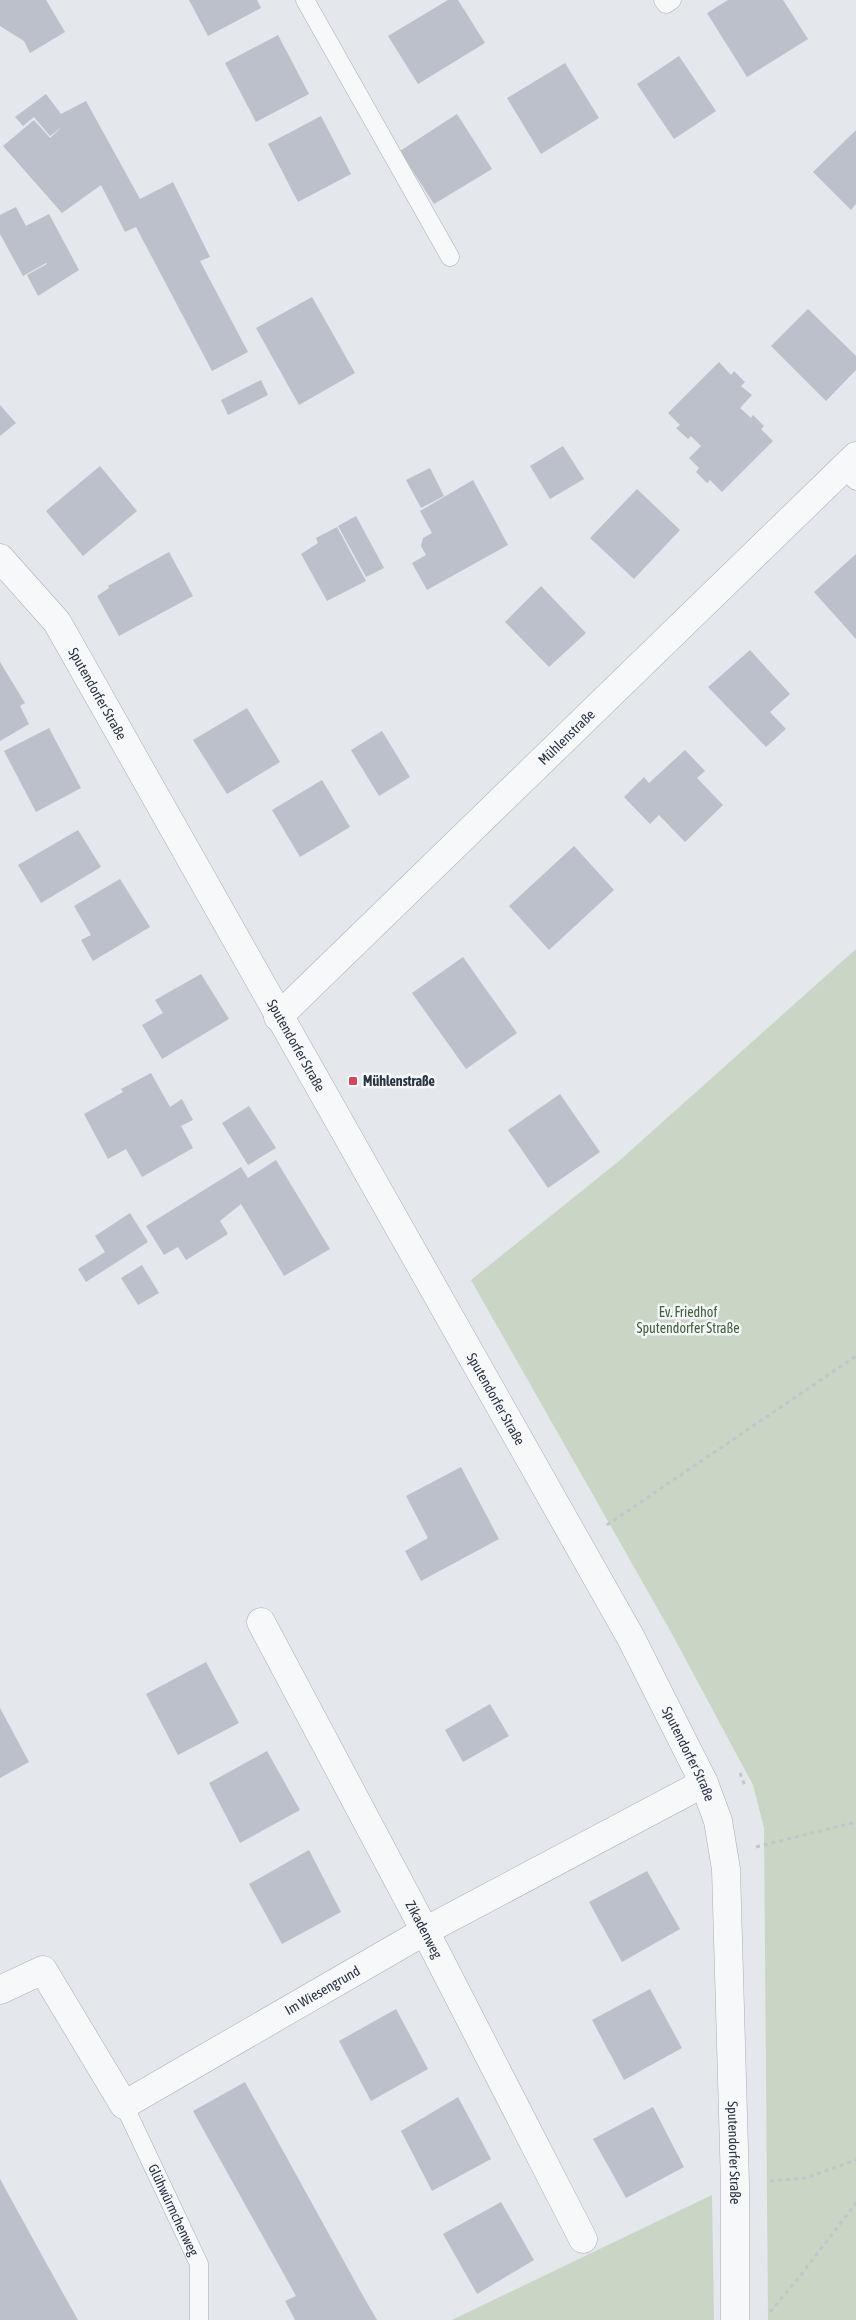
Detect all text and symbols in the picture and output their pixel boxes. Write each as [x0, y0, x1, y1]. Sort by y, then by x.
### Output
street label: Sputendorfer Straße [65, 645, 130, 742]
street label: Mühlenstraße [535, 706, 598, 768]
street label: Sputendorfer Straße [264, 997, 329, 1094]
place label: Mühlenstraße [363, 1073, 435, 1089]
marker: Mühlenstraße [347, 1075, 359, 1087]
park label: Ev. Friedhof Sputendorfer Straße [637, 1304, 740, 1336]
street label: Sputendorfer Straße [464, 1350, 528, 1448]
street label: Sputendorfer Straße [659, 1704, 718, 1803]
street label: Zikadenweg [402, 1898, 446, 1961]
street label: Im Wiesengrund [282, 1962, 363, 2018]
street label: Sputendorfer Straße [725, 2101, 743, 2204]
street label: Glühwürmchenweg [145, 2161, 202, 2258]

